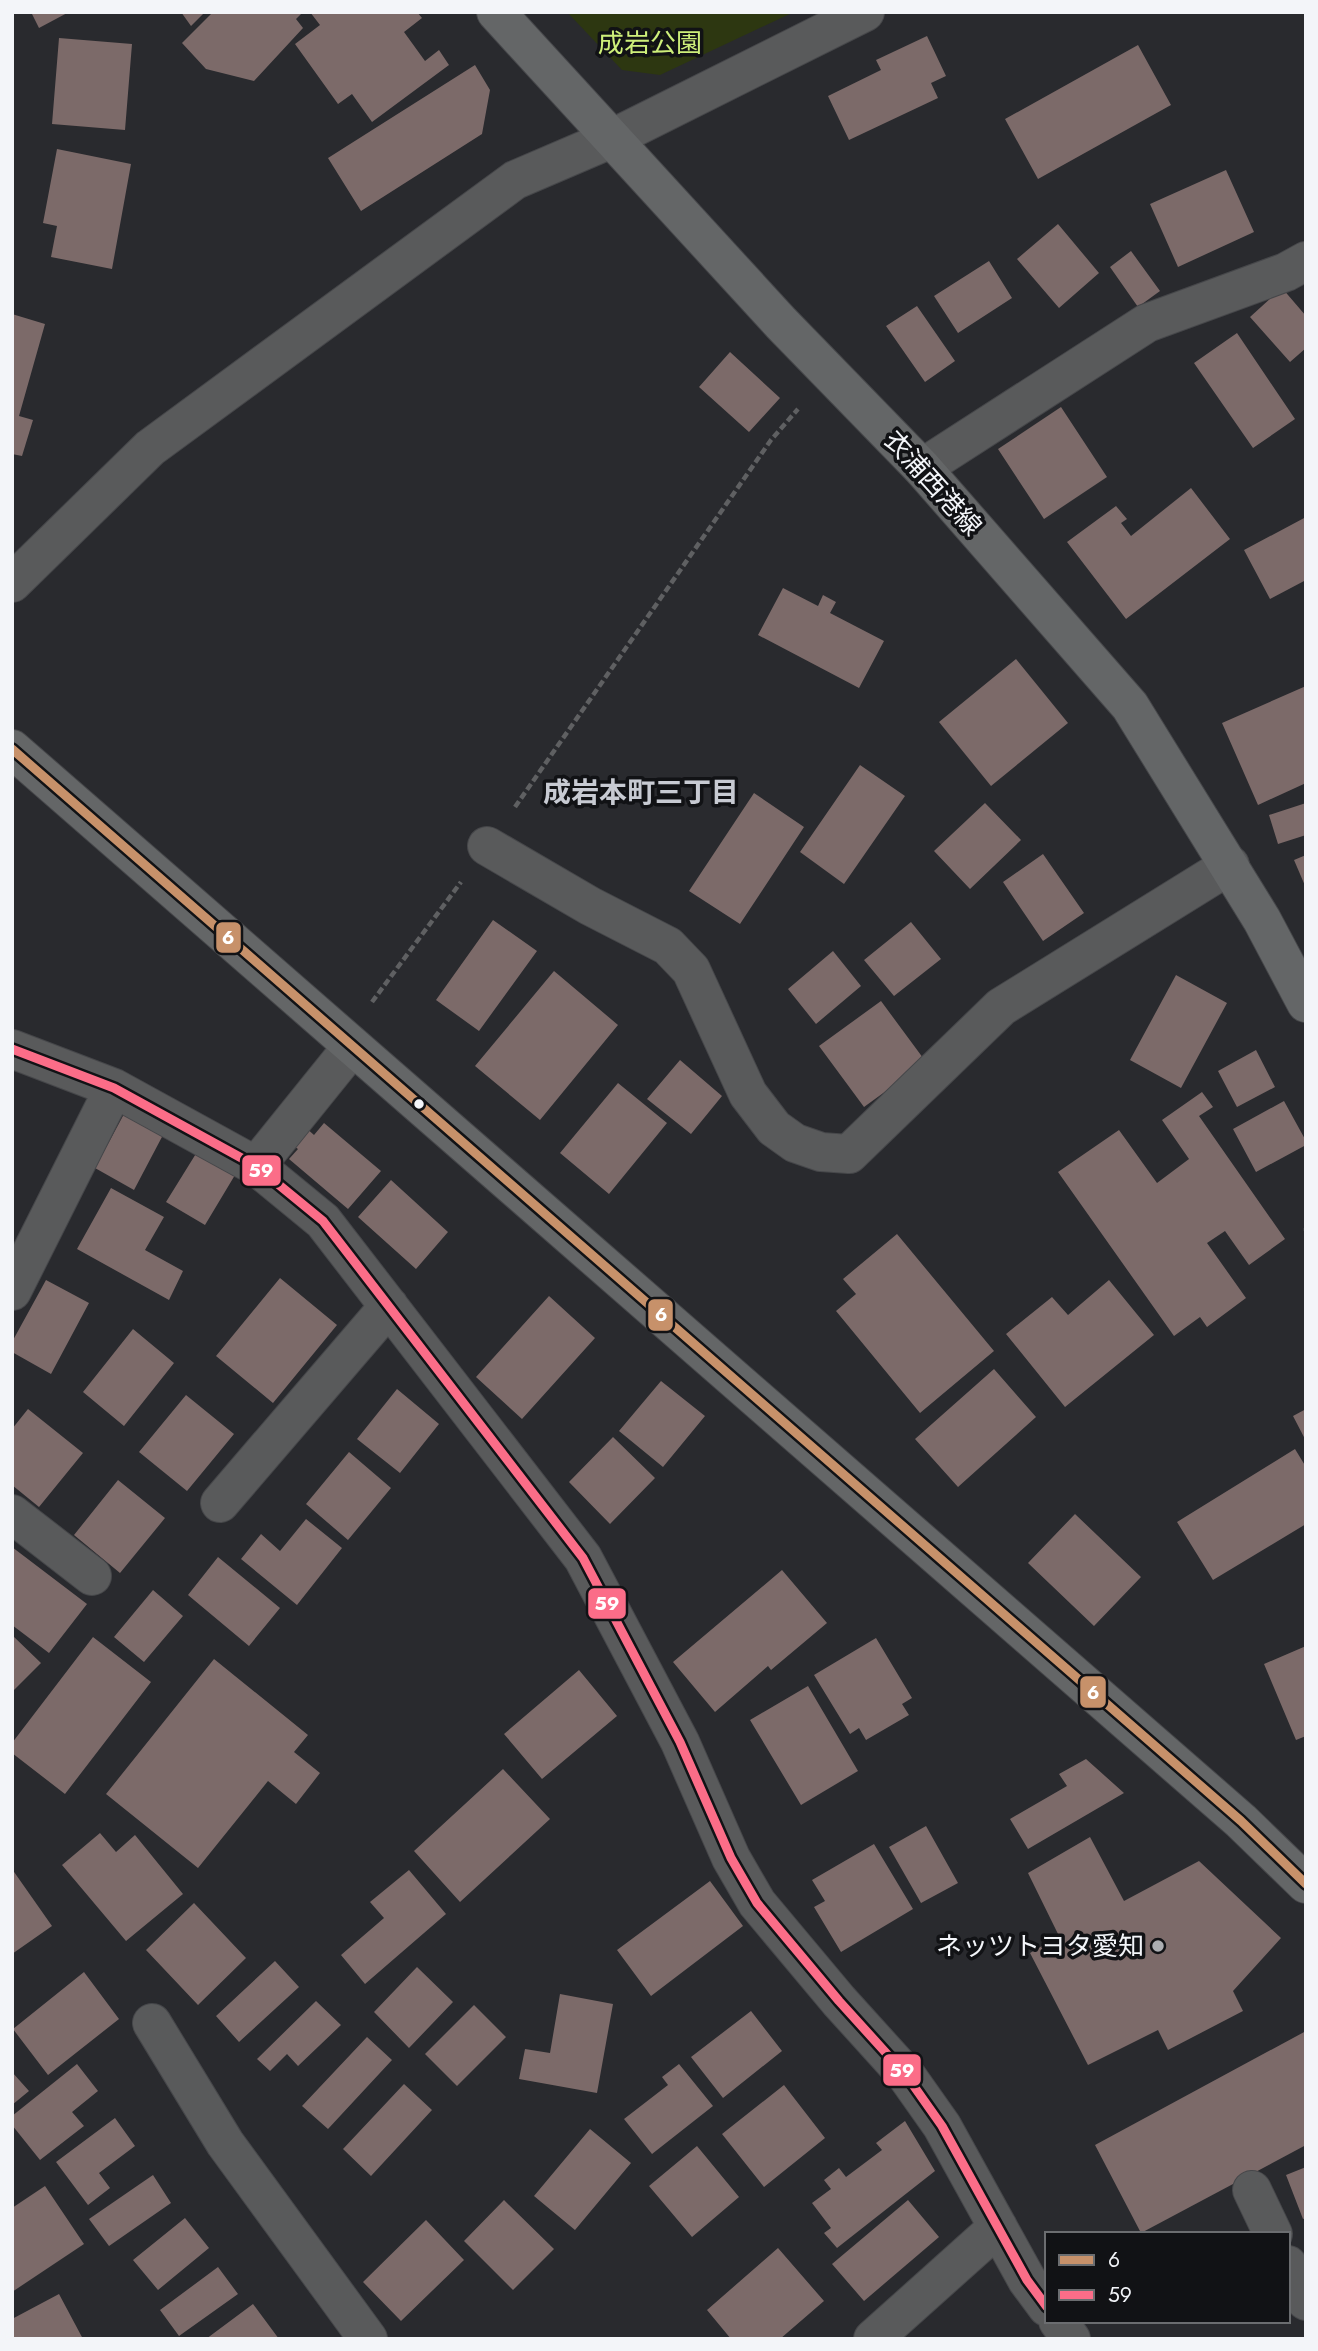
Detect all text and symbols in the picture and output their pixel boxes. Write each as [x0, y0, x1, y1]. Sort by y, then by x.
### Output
park label: 成岩公園 [598, 24, 702, 62]
street label: 衣浦西港線 [875, 422, 991, 544]
district label: 成岩本町三丁目 [543, 772, 739, 813]
line badge: 6 [215, 921, 242, 954]
text: 6 [222, 924, 234, 951]
unlabelled marker [412, 1097, 426, 1111]
line badge: 59 [241, 1154, 282, 1187]
text: 59 [249, 1157, 273, 1184]
line badge: 6 [647, 1298, 674, 1332]
text: 6 [655, 1301, 667, 1328]
line badge: 59 [587, 1587, 627, 1620]
text: 59 [595, 1590, 619, 1617]
line badge: 6 [1079, 1675, 1107, 1709]
text: 6 [1087, 1679, 1099, 1706]
place label: ネッツトヨタ愛知 [936, 1927, 1144, 1965]
marker: ネッツトヨタ愛知 [1150, 1938, 1166, 1954]
line badge: 59 [882, 2053, 922, 2087]
text: 59 [890, 2057, 914, 2084]
legend [1045, 2232, 1290, 2323]
text: 6 [1108, 2245, 1120, 2275]
text: 59 [1108, 2280, 1132, 2310]

